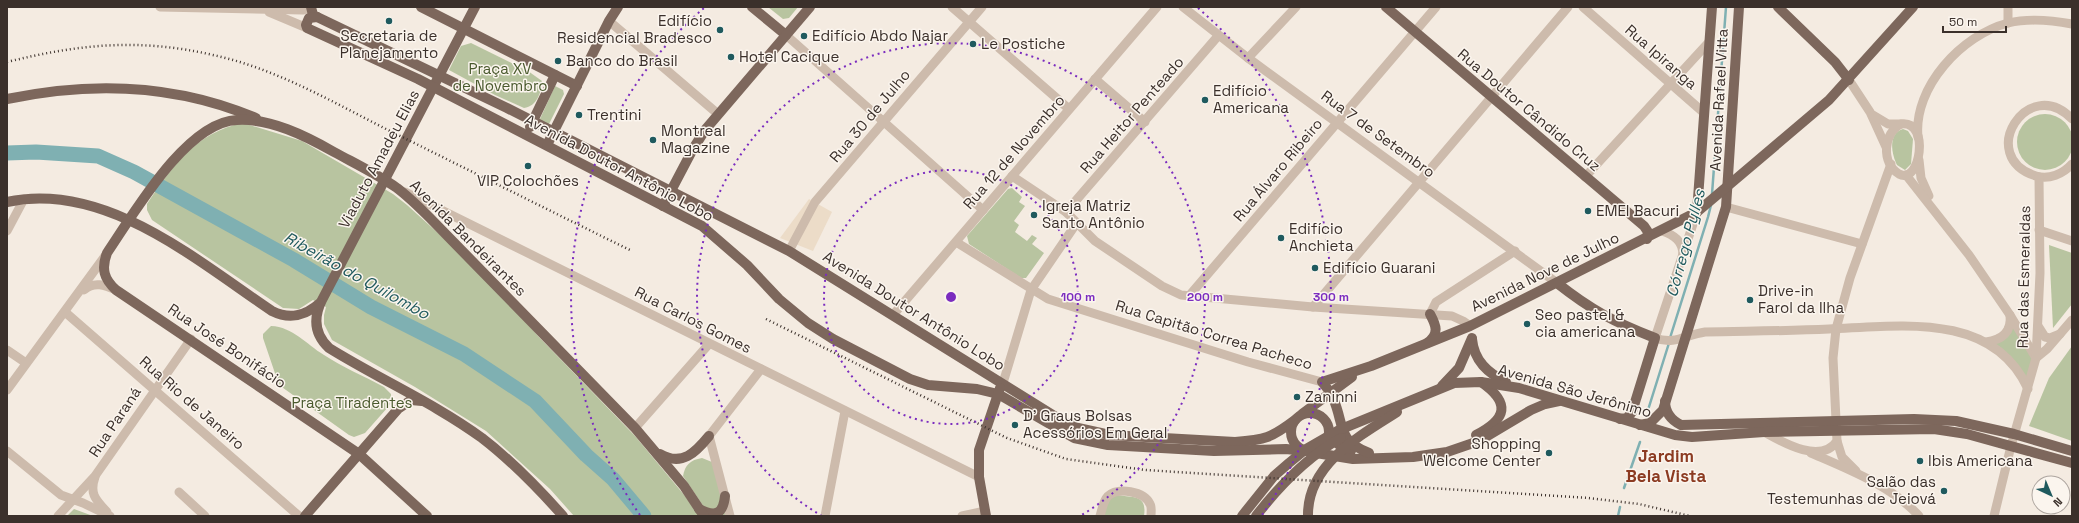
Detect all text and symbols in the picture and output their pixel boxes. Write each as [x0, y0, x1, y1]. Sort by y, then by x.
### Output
scale bar [1943, 8, 2006, 34]
place label: Edifício Residencial Bradesco [557, 11, 712, 47]
text: 50 m [1949, 14, 1977, 30]
marker: Secretaria de Planejamento [384, 16, 394, 26]
street label: Rua Ipiranga [1621, 20, 1702, 93]
marker: Edifício Residencial Bradesco [715, 25, 725, 35]
place label: Secretaria de Planejamento [340, 26, 438, 62]
place label: Edifício Abdo Najar [812, 26, 948, 45]
street label: Avenida Rafael Vitta [1705, 28, 1732, 172]
marker: Edifício Abdo Najar [799, 31, 809, 41]
place label: Le Postiche [981, 34, 1065, 53]
marker: Le Postiche [968, 39, 978, 49]
street label: Rua Doutor Cândido Cruz [1454, 44, 1605, 175]
place label: Hotel Cacique [739, 47, 839, 66]
place label: Banco do Brasil [566, 51, 678, 70]
marker: Hotel Cacique [726, 52, 736, 62]
street label: Rua Heitor Penteado [1076, 52, 1187, 177]
marker: Banco do Brasil [553, 56, 563, 66]
park label: Praça XV de Novembro [452, 59, 548, 95]
street label: Rua 30 de Julho [825, 65, 914, 166]
place label: Edifício Americana [1213, 81, 1289, 117]
street label: Viaduto Amadeu Elias [334, 86, 423, 231]
street label: Rua 7 de Setembro [1318, 86, 1439, 181]
street label: Rua 12 de Novembro [959, 91, 1069, 213]
marker: Edifício Americana [1200, 95, 1210, 105]
place label: Trentini [587, 105, 641, 124]
street label: Avenida Doutor Antônio Lobo [522, 110, 717, 226]
marker: Trentini [574, 110, 584, 120]
street label: Rua Álvaro Ribeiro [1229, 114, 1326, 225]
place label: Montreal Magazine [661, 121, 730, 157]
marker: Montreal Magazine [648, 135, 658, 145]
marker: VIP Colochões [523, 161, 533, 171]
place label: VIP Colochões [477, 171, 579, 190]
street label: Avenida Bandeirantes [406, 175, 531, 300]
water label: Córrego Pylles [1661, 186, 1710, 299]
place label: Igreja Matriz Santo Antônio [1042, 196, 1145, 232]
place label: EMEI Bacuri [1596, 201, 1679, 220]
street label: Rua das Esmeraldas [2013, 205, 2034, 349]
marker: EMEI Bacuri [1583, 206, 1593, 216]
marker: Igreja Matriz Santo Antônio [1029, 210, 1039, 220]
place label: Edifício Anchieta [1289, 219, 1354, 255]
water label: Ribeirão do Quilombo [280, 227, 434, 325]
street label: Avenida Nove de Julho [1468, 227, 1622, 316]
marker: Edifício Anchieta [1276, 233, 1286, 243]
street label: Avenida Doutor Antônio Lobo [820, 247, 1009, 375]
place label: Edifício Guarani [1323, 258, 1435, 277]
marker: Edifício Guarani [1310, 263, 1320, 273]
place label: Drive-in Farol da Ilha [1758, 281, 1844, 317]
street label: Rua Carlos Gomes [632, 282, 755, 357]
text: 100 m [1061, 289, 1095, 305]
text: 200 m [1187, 289, 1223, 305]
text: 300 m [1313, 289, 1349, 305]
centre of rings [944, 290, 958, 304]
street label: Rua Capitão Correa Pacheco [1113, 295, 1315, 374]
marker: Drive-in Farol da Ilha [1745, 295, 1755, 305]
street label: Rua José Bonifácio [165, 299, 290, 392]
place label: Seo pastel & cia americana [1535, 305, 1636, 341]
marker: Seo pastel & cia americana [1522, 319, 1532, 329]
street label: Rua Rio de Janeiro [136, 352, 249, 454]
street label: Avenida São Jerônimo [1496, 360, 1654, 422]
street label: Rua Paraná [84, 383, 145, 460]
place label: Zaninni [1305, 387, 1357, 406]
marker: Zaninni [1292, 392, 1302, 402]
park label: Praça Tiradentes [291, 393, 413, 412]
place label: D' Graus Bolsas Acessórios Em Geral [1023, 406, 1167, 442]
marker: D' Graus Bolsas Acessórios Em Geral [1010, 420, 1020, 430]
place label: Shopping Welcome Center [1423, 434, 1541, 470]
district label: Jardim Bela Vista [1626, 445, 1707, 487]
marker: Shopping Welcome Center [1544, 448, 1554, 458]
place label: Ibis Americana [1928, 451, 2033, 470]
marker: Ibis Americana [1915, 456, 1925, 466]
place label: Salão das Testemunhas de Jeiová [1767, 472, 1936, 508]
north arrow [2031, 475, 2071, 515]
marker: Salão das Testemunhas de Jeiová [1939, 486, 1949, 496]
text: N [2050, 495, 2065, 510]

